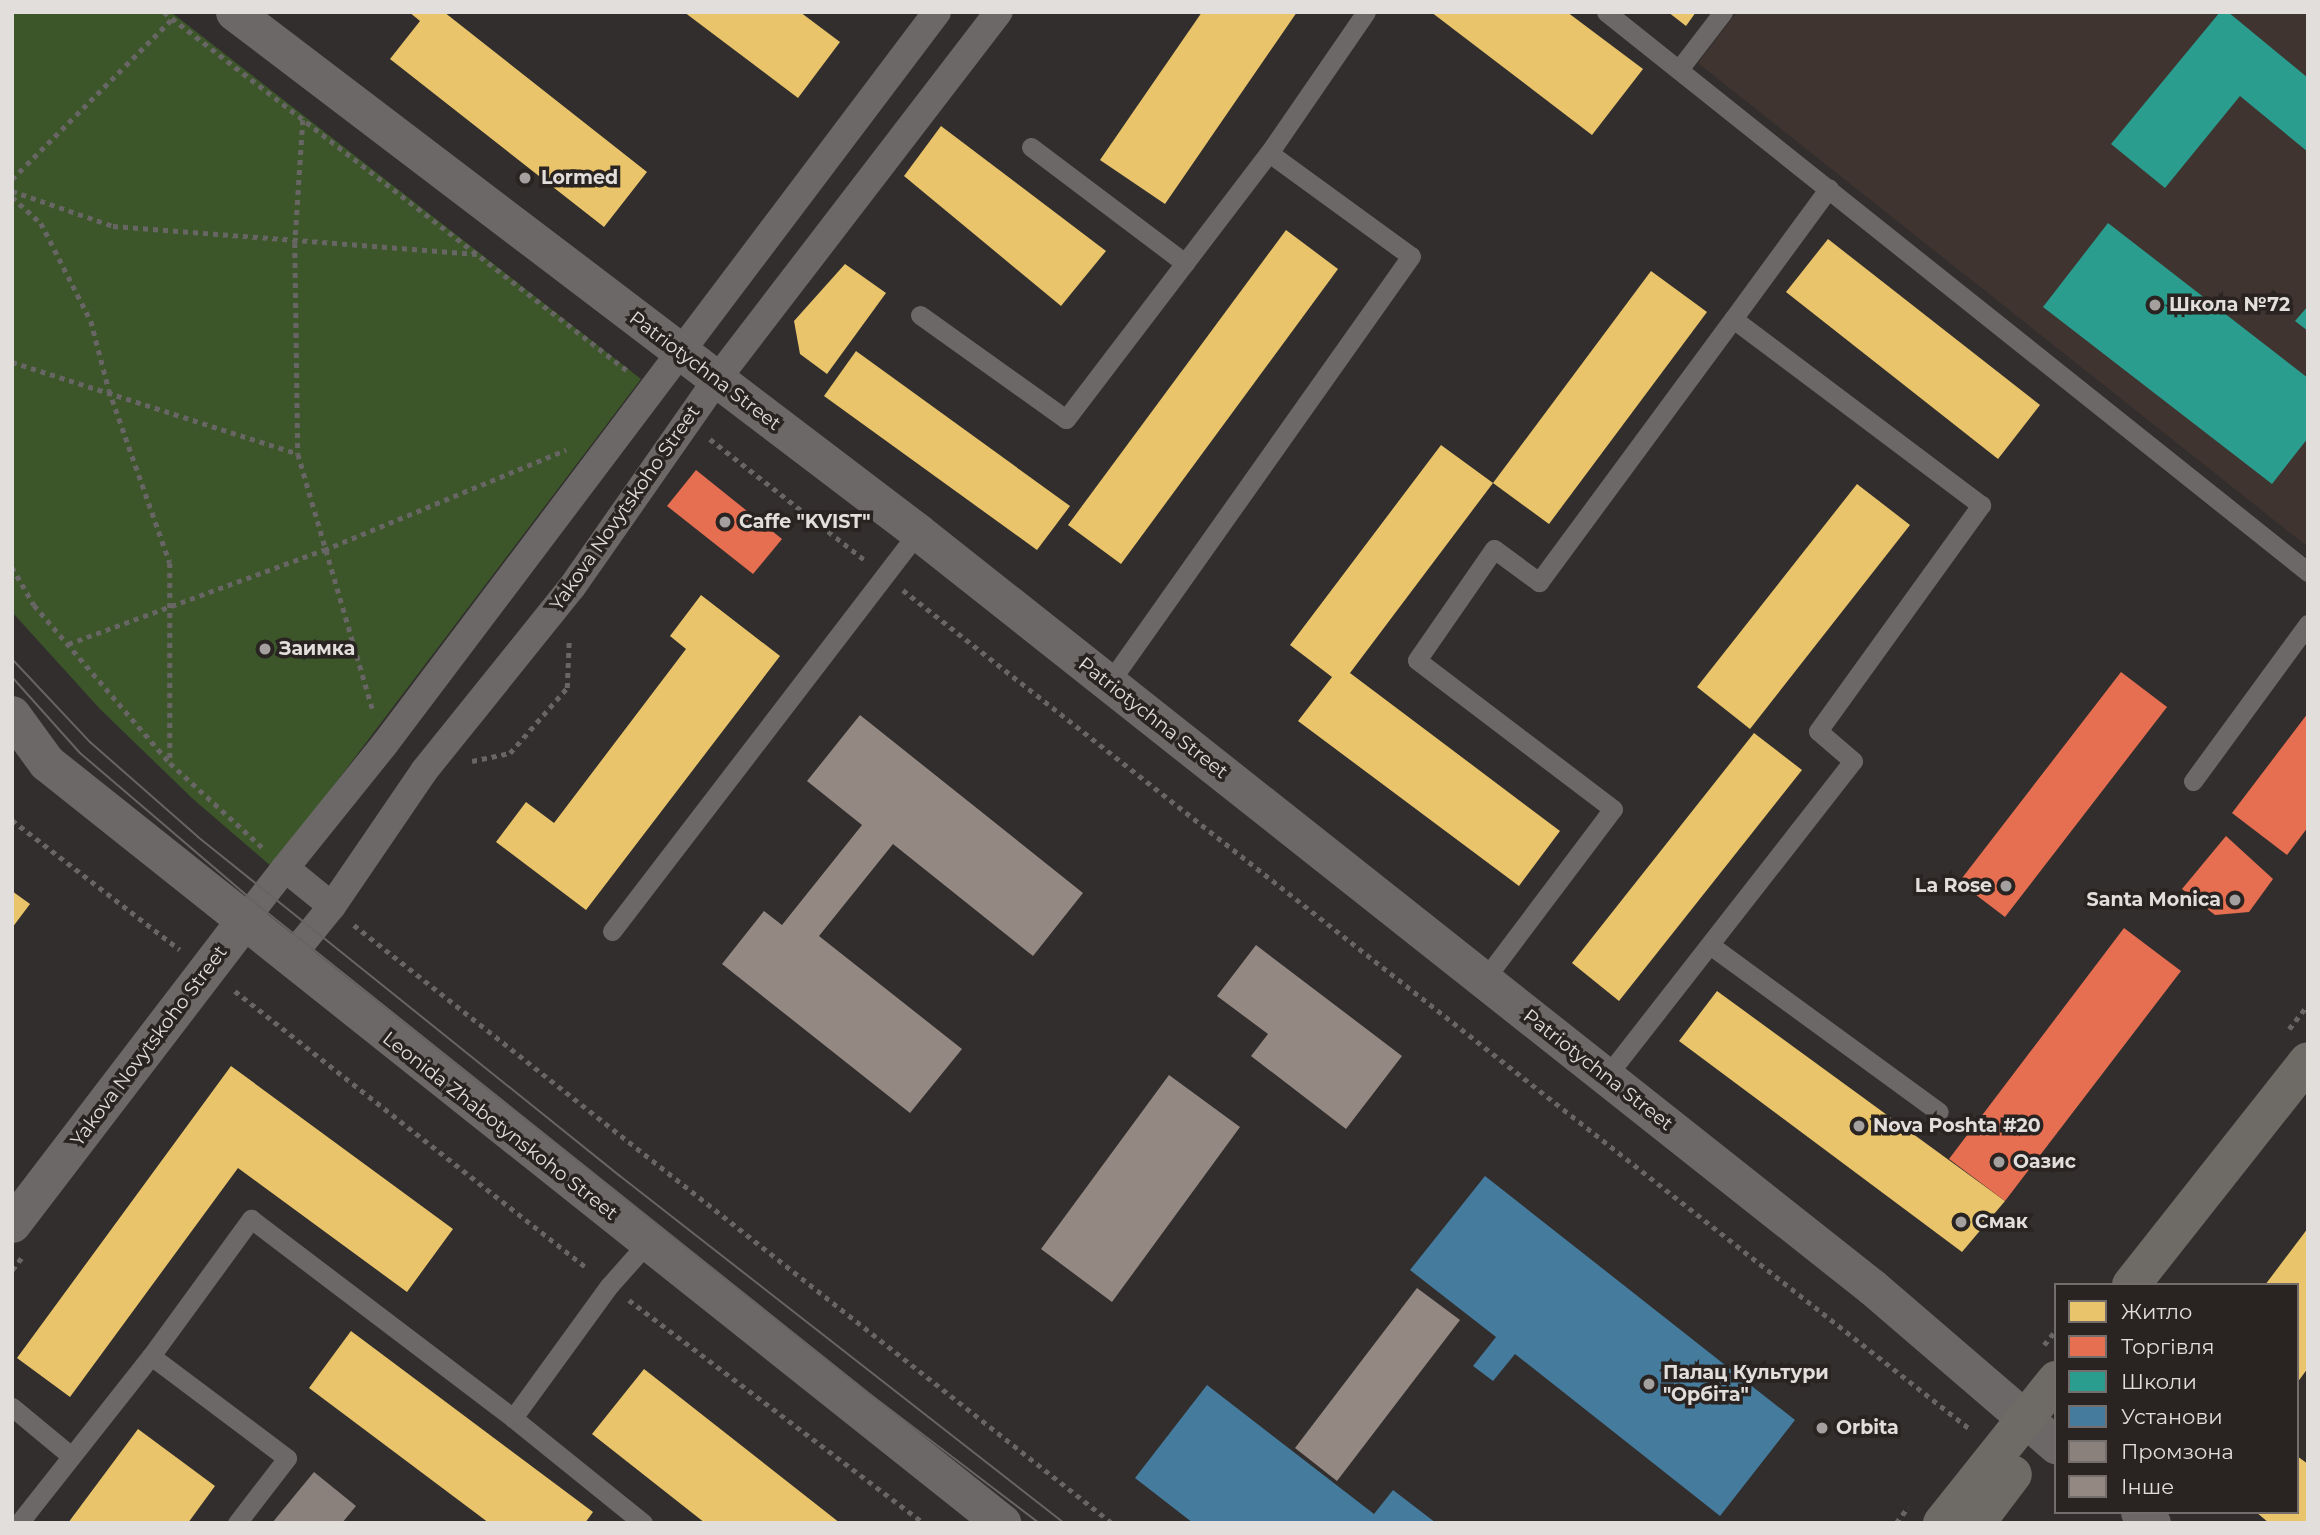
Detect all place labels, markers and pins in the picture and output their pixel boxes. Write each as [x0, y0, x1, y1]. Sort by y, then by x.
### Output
place label: Lormed [541, 167, 618, 189]
marker: Lormed [515, 168, 535, 188]
place label: Школа №72 [2169, 294, 2290, 316]
marker: Школа №72 [2147, 297, 2163, 313]
place label: Caffe "KVIST" [739, 511, 870, 533]
marker: Caffe "KVIST" [717, 514, 733, 530]
place label: Заимка [279, 638, 355, 660]
marker: Заимка [257, 641, 273, 657]
place label: La Rose [1915, 875, 1992, 897]
marker: La Rose [1998, 878, 2014, 894]
place label: Santa Monica [2087, 889, 2221, 911]
marker: Santa Monica [2227, 892, 2243, 908]
place label: Nova Poshta #20 [1873, 1115, 2041, 1137]
marker: Nova Poshta #20 [1851, 1118, 1867, 1134]
place label: Оазис [2013, 1151, 2076, 1173]
marker: Оазис [1991, 1154, 2007, 1170]
place label: Смак [1975, 1211, 2028, 1233]
marker: Смак [1953, 1214, 1969, 1230]
place label: Палац Культури "Орбіта" [1663, 1362, 1829, 1406]
marker: Палац Культури "Орбіта" [1641, 1376, 1657, 1392]
place label: Orbita [1836, 1417, 1899, 1439]
marker: Orbita [1814, 1420, 1830, 1436]

